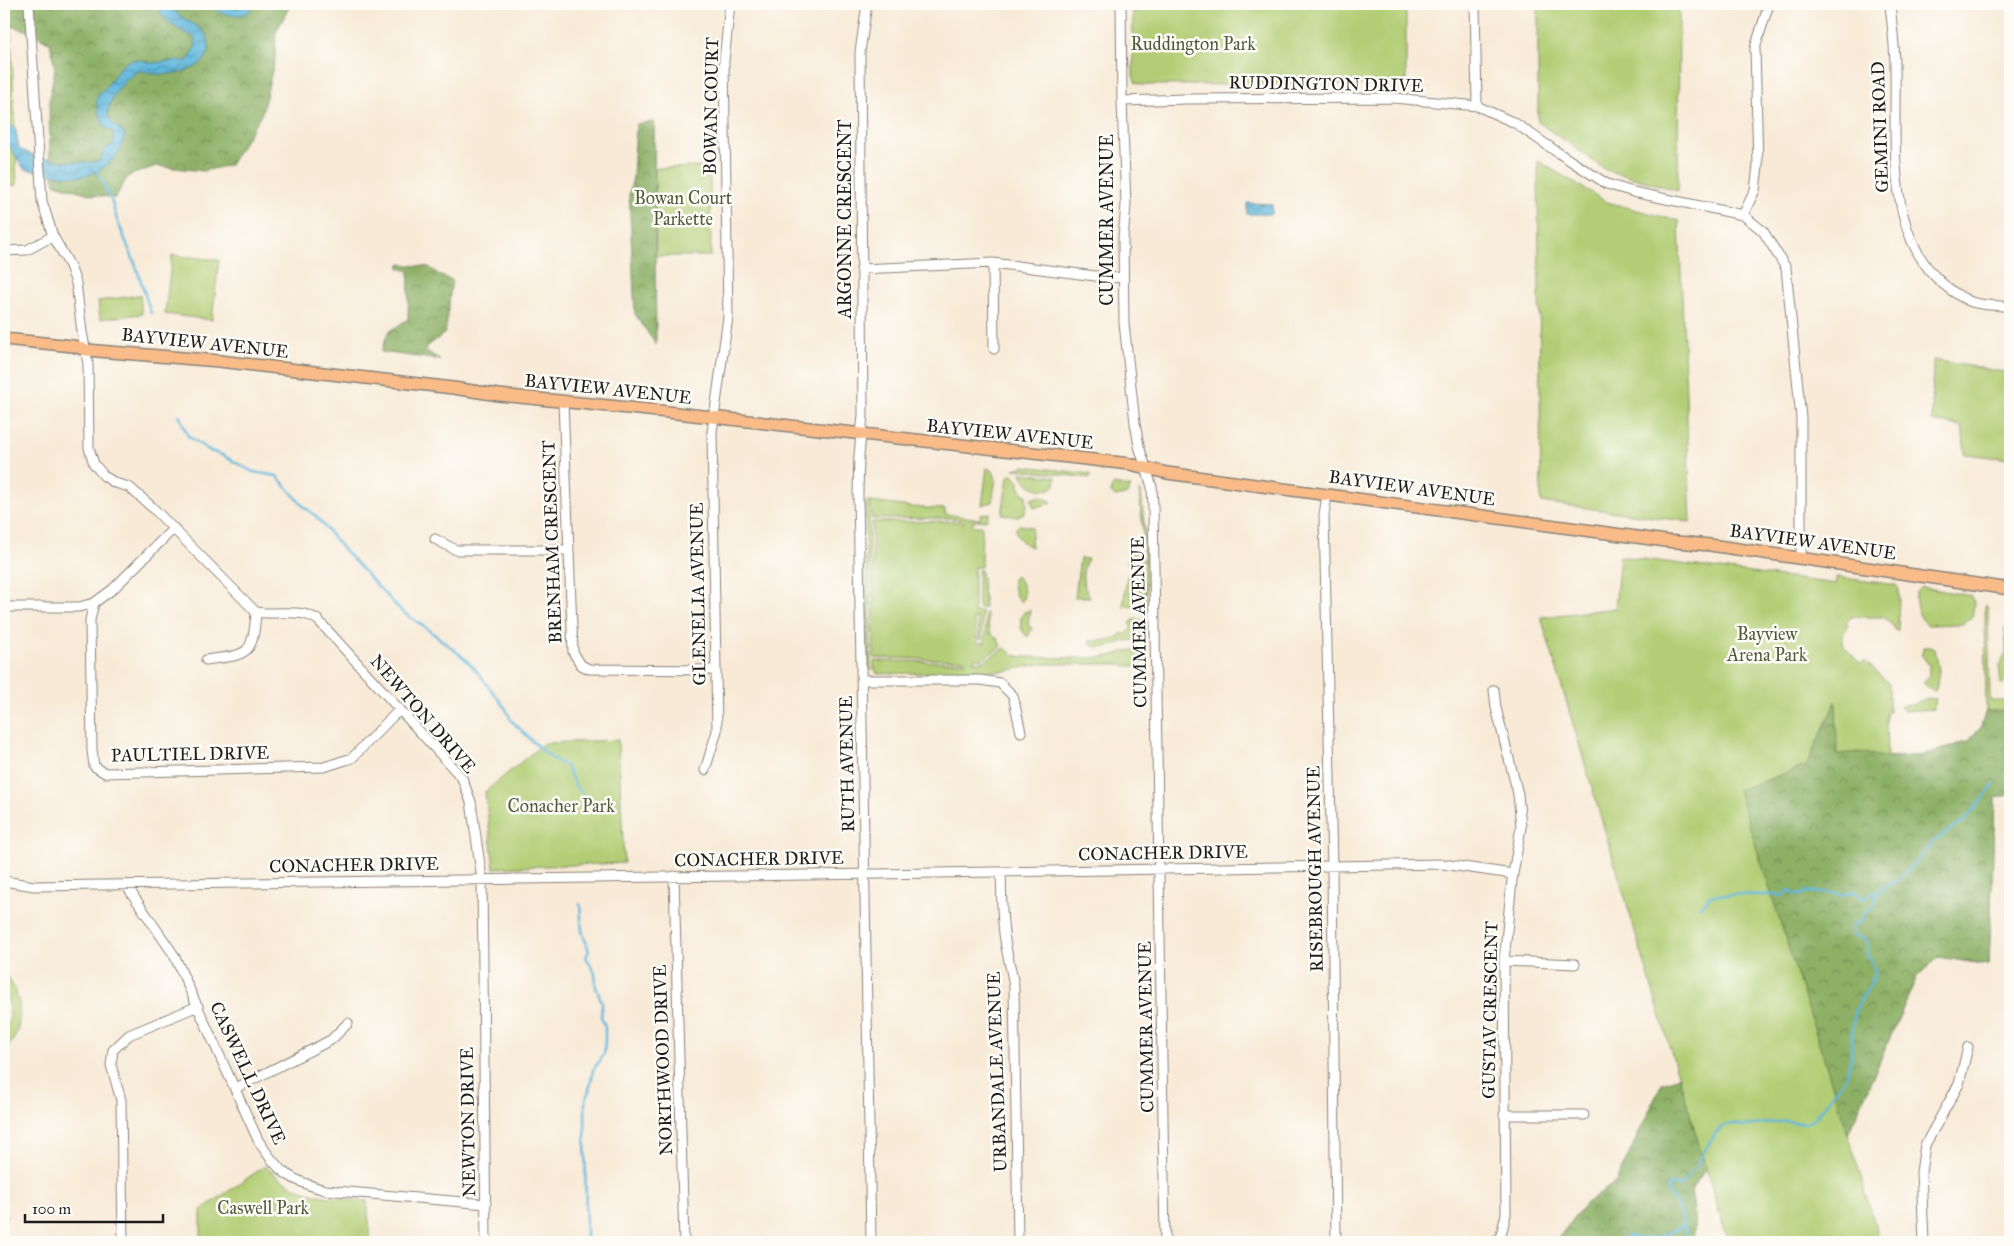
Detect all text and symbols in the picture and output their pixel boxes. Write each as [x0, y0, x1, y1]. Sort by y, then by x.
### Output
park label: Ruddington Park [1131, 33, 1256, 56]
street label: BOWAN COURT [699, 37, 723, 175]
street label: GEMINI ROAD [1867, 61, 1893, 193]
street label: RUDDINGTON DRIVE [1228, 71, 1424, 97]
street label: ARGONNE CRESCENT [834, 119, 856, 320]
street label: CUMMER AVENUE [1096, 134, 1118, 306]
park label: Bowan Court Parkette [634, 187, 733, 230]
street label: BAYVIEW AVENUE [120, 323, 290, 363]
street label: BAYVIEW AVENUE [523, 369, 693, 409]
street label: BAYVIEW AVENUE [925, 414, 1095, 454]
street label: BRENHAM CRESCENT [537, 440, 567, 644]
street label: BAYVIEW AVENUE [1327, 465, 1497, 511]
street label: GLENELIA AVENUE [685, 502, 711, 686]
street label: BAYVIEW AVENUE [1728, 519, 1898, 565]
street label: CUMMER AVENUE [1127, 536, 1151, 708]
park label: Bayview Arena Park [1726, 623, 1808, 666]
street label: NEWTON DRIVE [365, 650, 481, 778]
street label: RUTH AVENUE [835, 695, 859, 832]
street label: PAULTIEL DRIVE [111, 742, 269, 766]
street label: RISEBROUGH AVENUE [1302, 765, 1328, 972]
park label: Conacher Park [507, 795, 615, 817]
street label: CONACHER DRIVE [1078, 841, 1248, 865]
street label: CONACHER DRIVE [674, 847, 844, 871]
street label: CONACHER DRIVE [269, 853, 439, 877]
street label: GUSTAV CRESCENT [1477, 921, 1503, 1099]
street label: CUMMER AVENUE [1134, 941, 1158, 1113]
street label: NORTHWOOD DRIVE [649, 964, 677, 1156]
street label: URBANDALE AVENUE [982, 971, 1011, 1173]
street label: CASWELL DRIVE [205, 998, 291, 1148]
street label: NEWTON DRIVE [456, 1047, 480, 1197]
scale bar [25, 1191, 162, 1223]
park label: Caswell Park [217, 1197, 309, 1219]
text: 100 m [32, 1200, 72, 1218]

